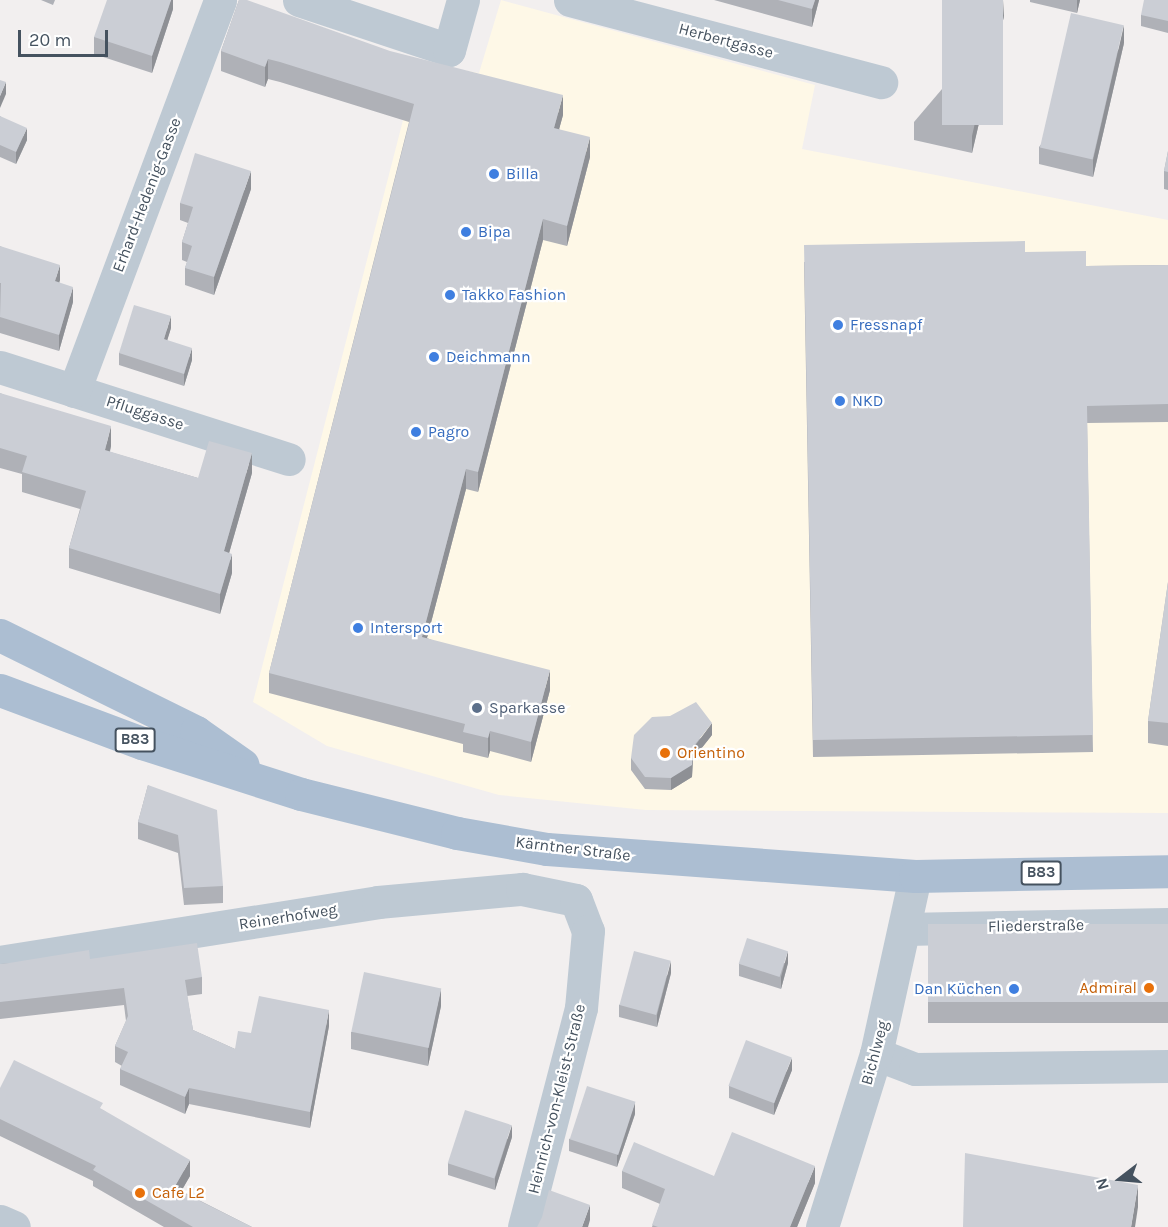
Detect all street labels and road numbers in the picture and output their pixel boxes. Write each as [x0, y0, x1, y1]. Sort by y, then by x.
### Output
street label: Herbertgasse [677, 19, 775, 63]
street label: Erhard-Hedenig-Gasse [109, 115, 185, 275]
street label: Pfluggasse [104, 391, 186, 435]
road number: B83 [114, 728, 156, 752]
street label: Kärntner Straße [514, 832, 632, 866]
road number: B83 [1020, 861, 1062, 885]
street label: Reinerhofweg [238, 900, 338, 934]
street label: Fliederstraße [988, 916, 1084, 936]
street label: Heinrich-von-Kleist-Straße [524, 1002, 590, 1196]
street label: Bichlweg [857, 1019, 893, 1087]

